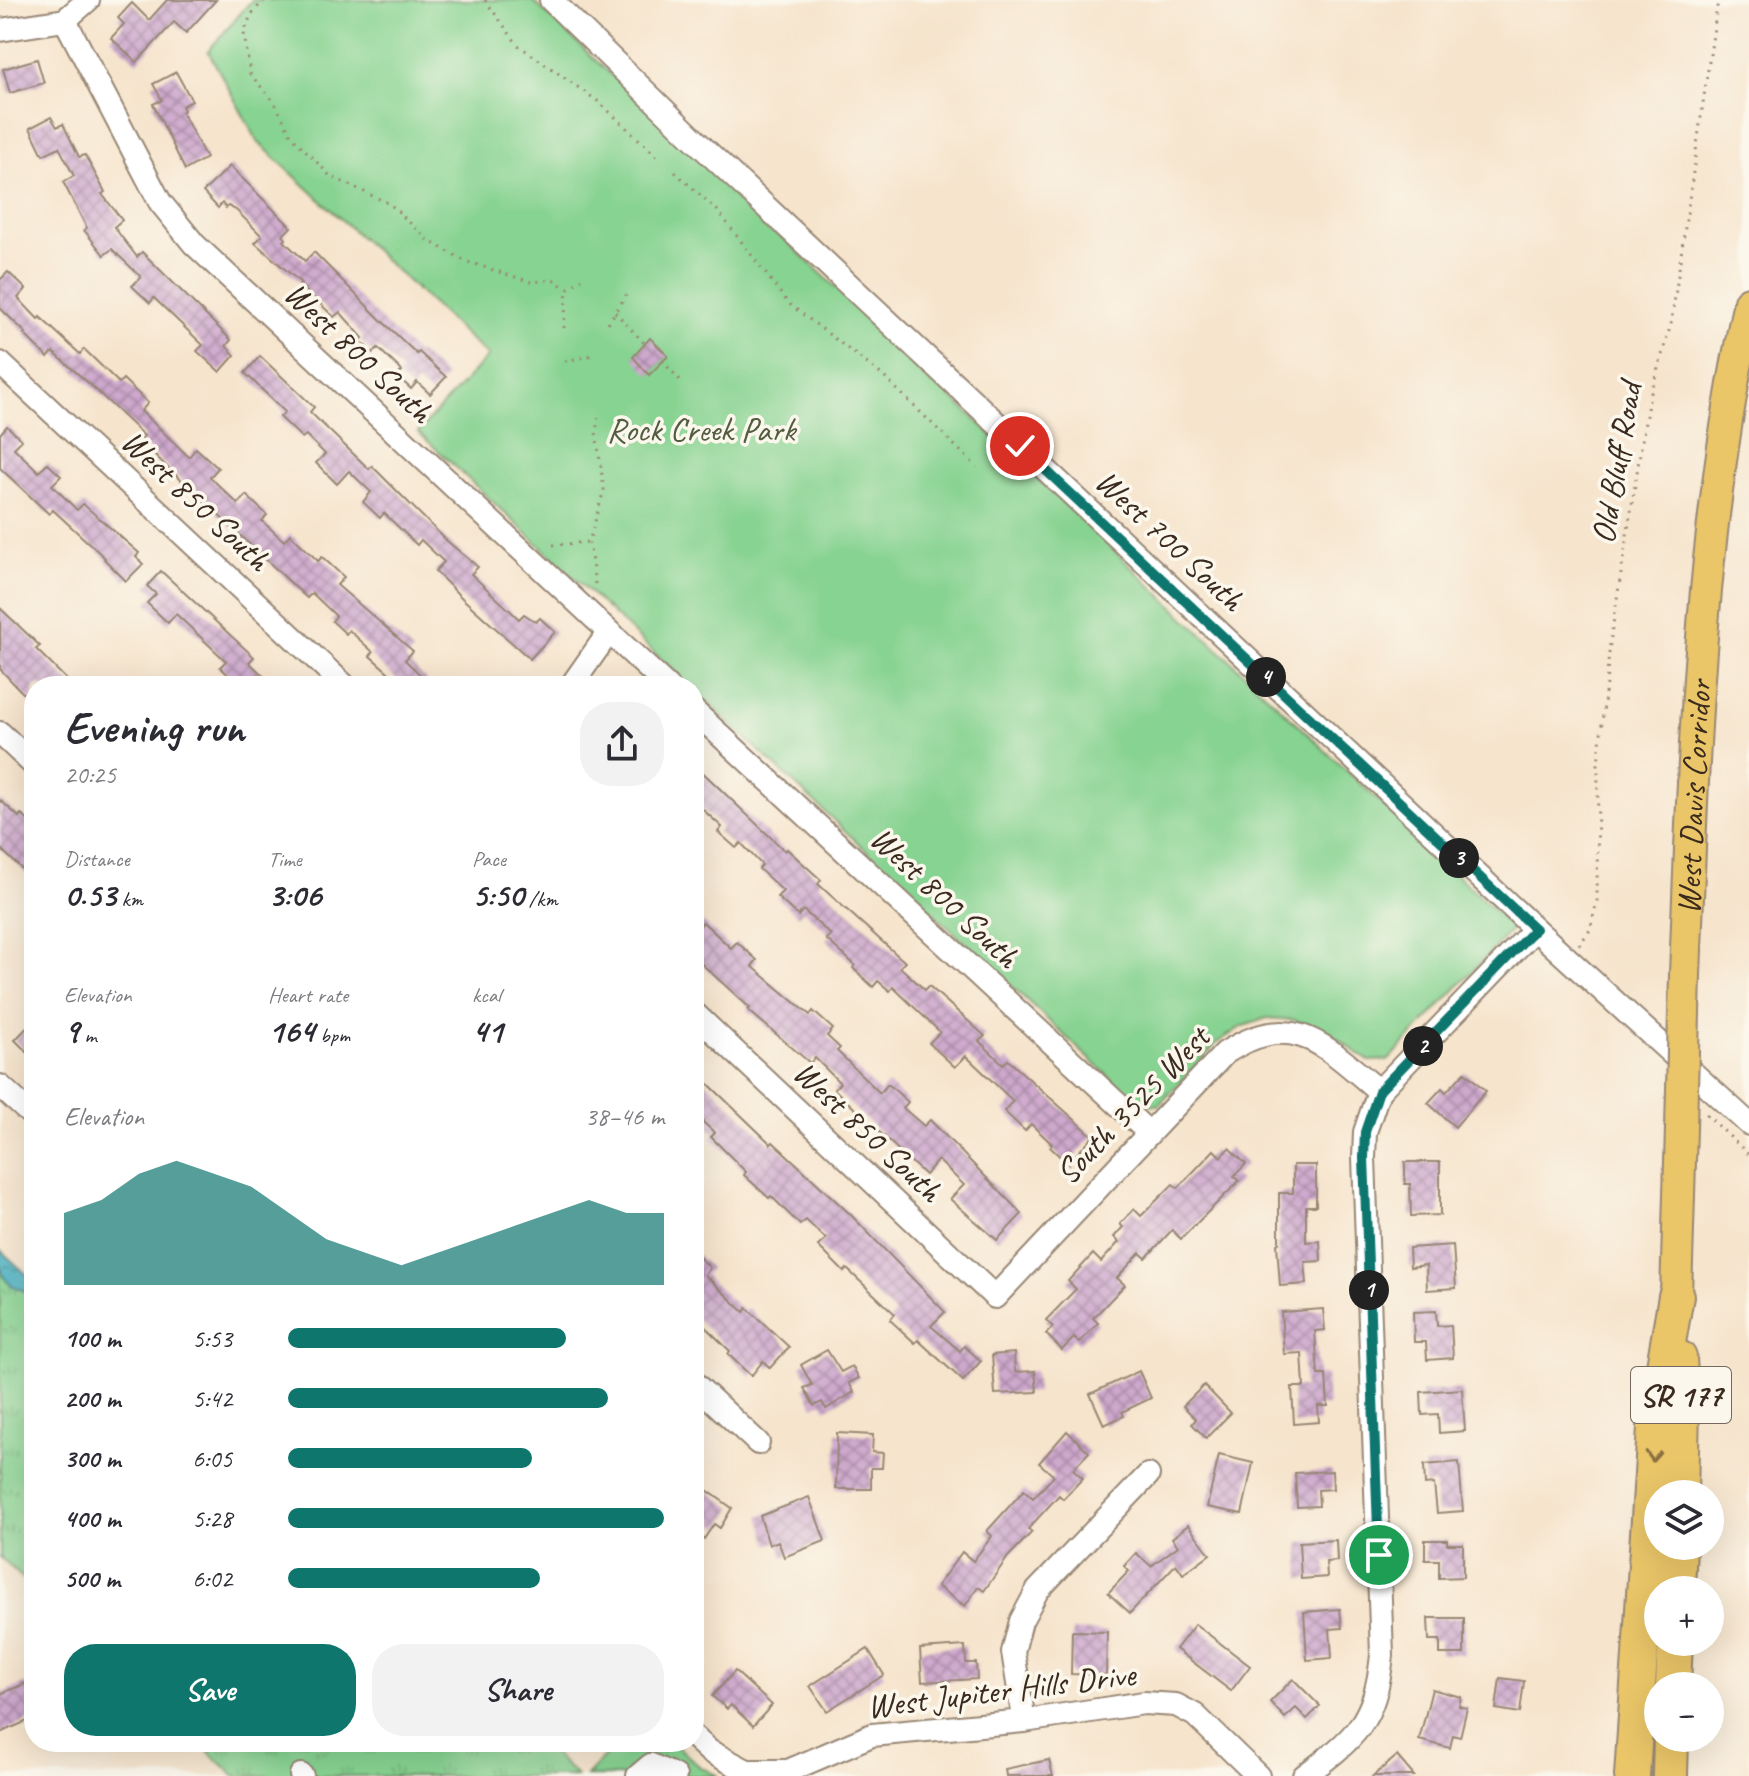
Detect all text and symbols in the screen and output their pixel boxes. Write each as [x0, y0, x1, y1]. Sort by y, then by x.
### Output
street label: West 800 South [275, 272, 444, 433]
street label: Old Bluff Road [1581, 375, 1652, 547]
park label: Rock Creek Park [607, 408, 798, 451]
pin [986, 412, 1054, 480]
street label: West 850 South [112, 420, 281, 581]
icon: check [998, 424, 1042, 468]
street label: West 700 South [1086, 460, 1255, 621]
pin: 4 [1246, 657, 1286, 697]
text: 4 [1261, 663, 1271, 691]
street label: West Davis Corridor [1666, 676, 1721, 915]
text: Evening run [64, 700, 244, 755]
button: share [580, 702, 664, 786]
text: 20:25 [64, 758, 116, 791]
street label: West 800 South [861, 817, 1030, 978]
pin: 3 [1439, 838, 1479, 878]
text: 3 [1454, 844, 1464, 872]
text: Distance [64, 845, 130, 873]
text: Time [268, 845, 302, 873]
text: Pace [472, 845, 506, 873]
text: 0.53 [64, 873, 116, 916]
text: 3:06 [268, 873, 321, 916]
text: 5:50 [472, 873, 524, 916]
text: km [116, 885, 143, 913]
text: /km [524, 885, 558, 913]
text: Elevation [64, 981, 132, 1009]
text: Heart rate [268, 981, 348, 1009]
text: kcal [472, 981, 501, 1009]
text: 9 [64, 1009, 79, 1052]
text: 164 [268, 1009, 315, 1052]
text: 41 [472, 1009, 503, 1052]
street label: South 3525 West [1046, 1014, 1221, 1193]
text: m [79, 1021, 97, 1049]
text: bpm [315, 1021, 350, 1049]
pin: 2 [1403, 1026, 1443, 1066]
text: 2 [1418, 1032, 1428, 1060]
street label: West 850 South [784, 1051, 953, 1212]
text: Elevation [64, 1100, 144, 1133]
text: 38–46 m [585, 1100, 664, 1133]
pin: 1 [1349, 1270, 1389, 1310]
text: 1 [1364, 1276, 1374, 1304]
text: 100 m [64, 1322, 120, 1355]
text: 5:53 [192, 1322, 232, 1355]
road number: SR 177 [1631, 1367, 1731, 1423]
text: 200 m [64, 1382, 120, 1415]
text: 5:42 [192, 1382, 232, 1415]
text: 300 m [64, 1442, 120, 1475]
text: 6:05 [192, 1442, 232, 1475]
one-way arrow [1645, 1450, 1662, 1463]
map controls [1644, 1480, 1724, 1752]
button: layers [1644, 1480, 1724, 1560]
text: 400 m [64, 1502, 120, 1535]
text: 5:28 [192, 1502, 232, 1535]
pin [1345, 1521, 1413, 1589]
icon: arrive [1357, 1533, 1401, 1577]
text: 500 m [64, 1562, 120, 1595]
text: 6:02 [192, 1562, 232, 1595]
button: + [1644, 1576, 1724, 1656]
button: Save [64, 1644, 356, 1736]
button: Share [372, 1644, 664, 1736]
street label: West Jupiter Hills Drive [865, 1652, 1139, 1728]
button: − [1644, 1672, 1724, 1752]

